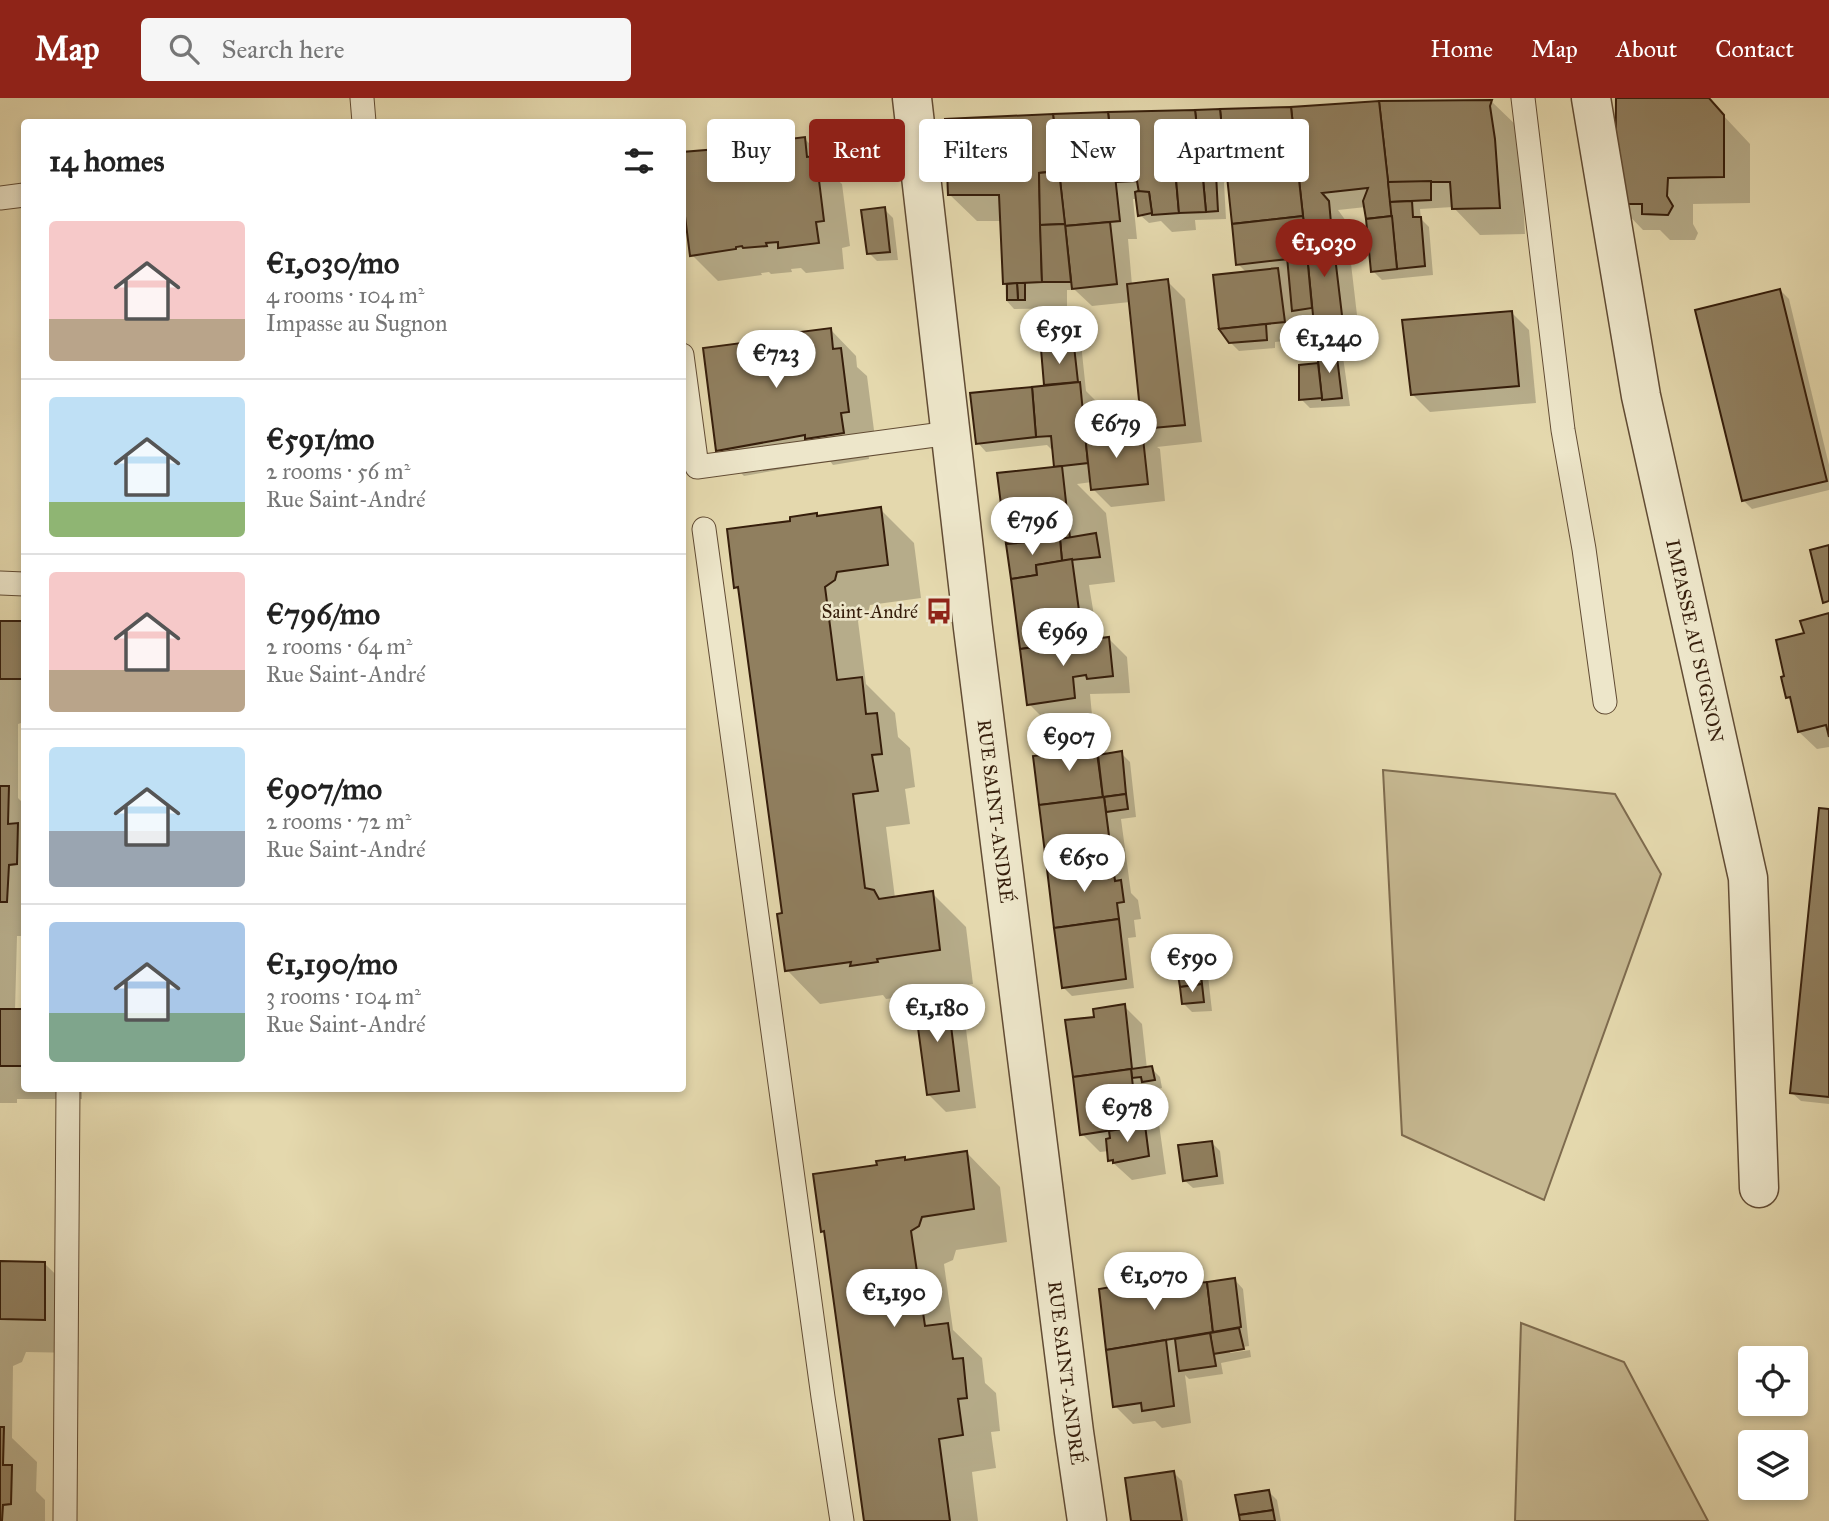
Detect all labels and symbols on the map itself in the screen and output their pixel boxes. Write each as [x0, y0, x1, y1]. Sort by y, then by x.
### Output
pin: €1,030 [1267, 220, 1381, 279]
pin: €591 [1018, 306, 1100, 366]
pin: €1,240 [1272, 316, 1386, 375]
pin: €723 [735, 330, 817, 390]
pin: €679 [1075, 400, 1157, 460]
pin: €796 [991, 498, 1073, 557]
street label: IMPASSE AU SUGNON [1662, 537, 1729, 745]
bus stop icon: Saint-André [924, 596, 954, 626]
place label: Saint-André [822, 600, 918, 623]
pin: €969 [1022, 608, 1104, 668]
pin: €907 [1028, 714, 1110, 773]
street label: RUE SAINT-ANDRÉ [973, 718, 1020, 905]
pin: €650 [1043, 834, 1125, 894]
pin: €590 [1151, 934, 1233, 994]
pin: €1,180 [880, 984, 994, 1044]
pin: €978 [1086, 1084, 1168, 1144]
pin: €1,070 [1097, 1252, 1211, 1312]
pin: €1,190 [837, 1270, 951, 1329]
street label: RUE SAINT-ANDRÉ [1044, 1279, 1091, 1466]

